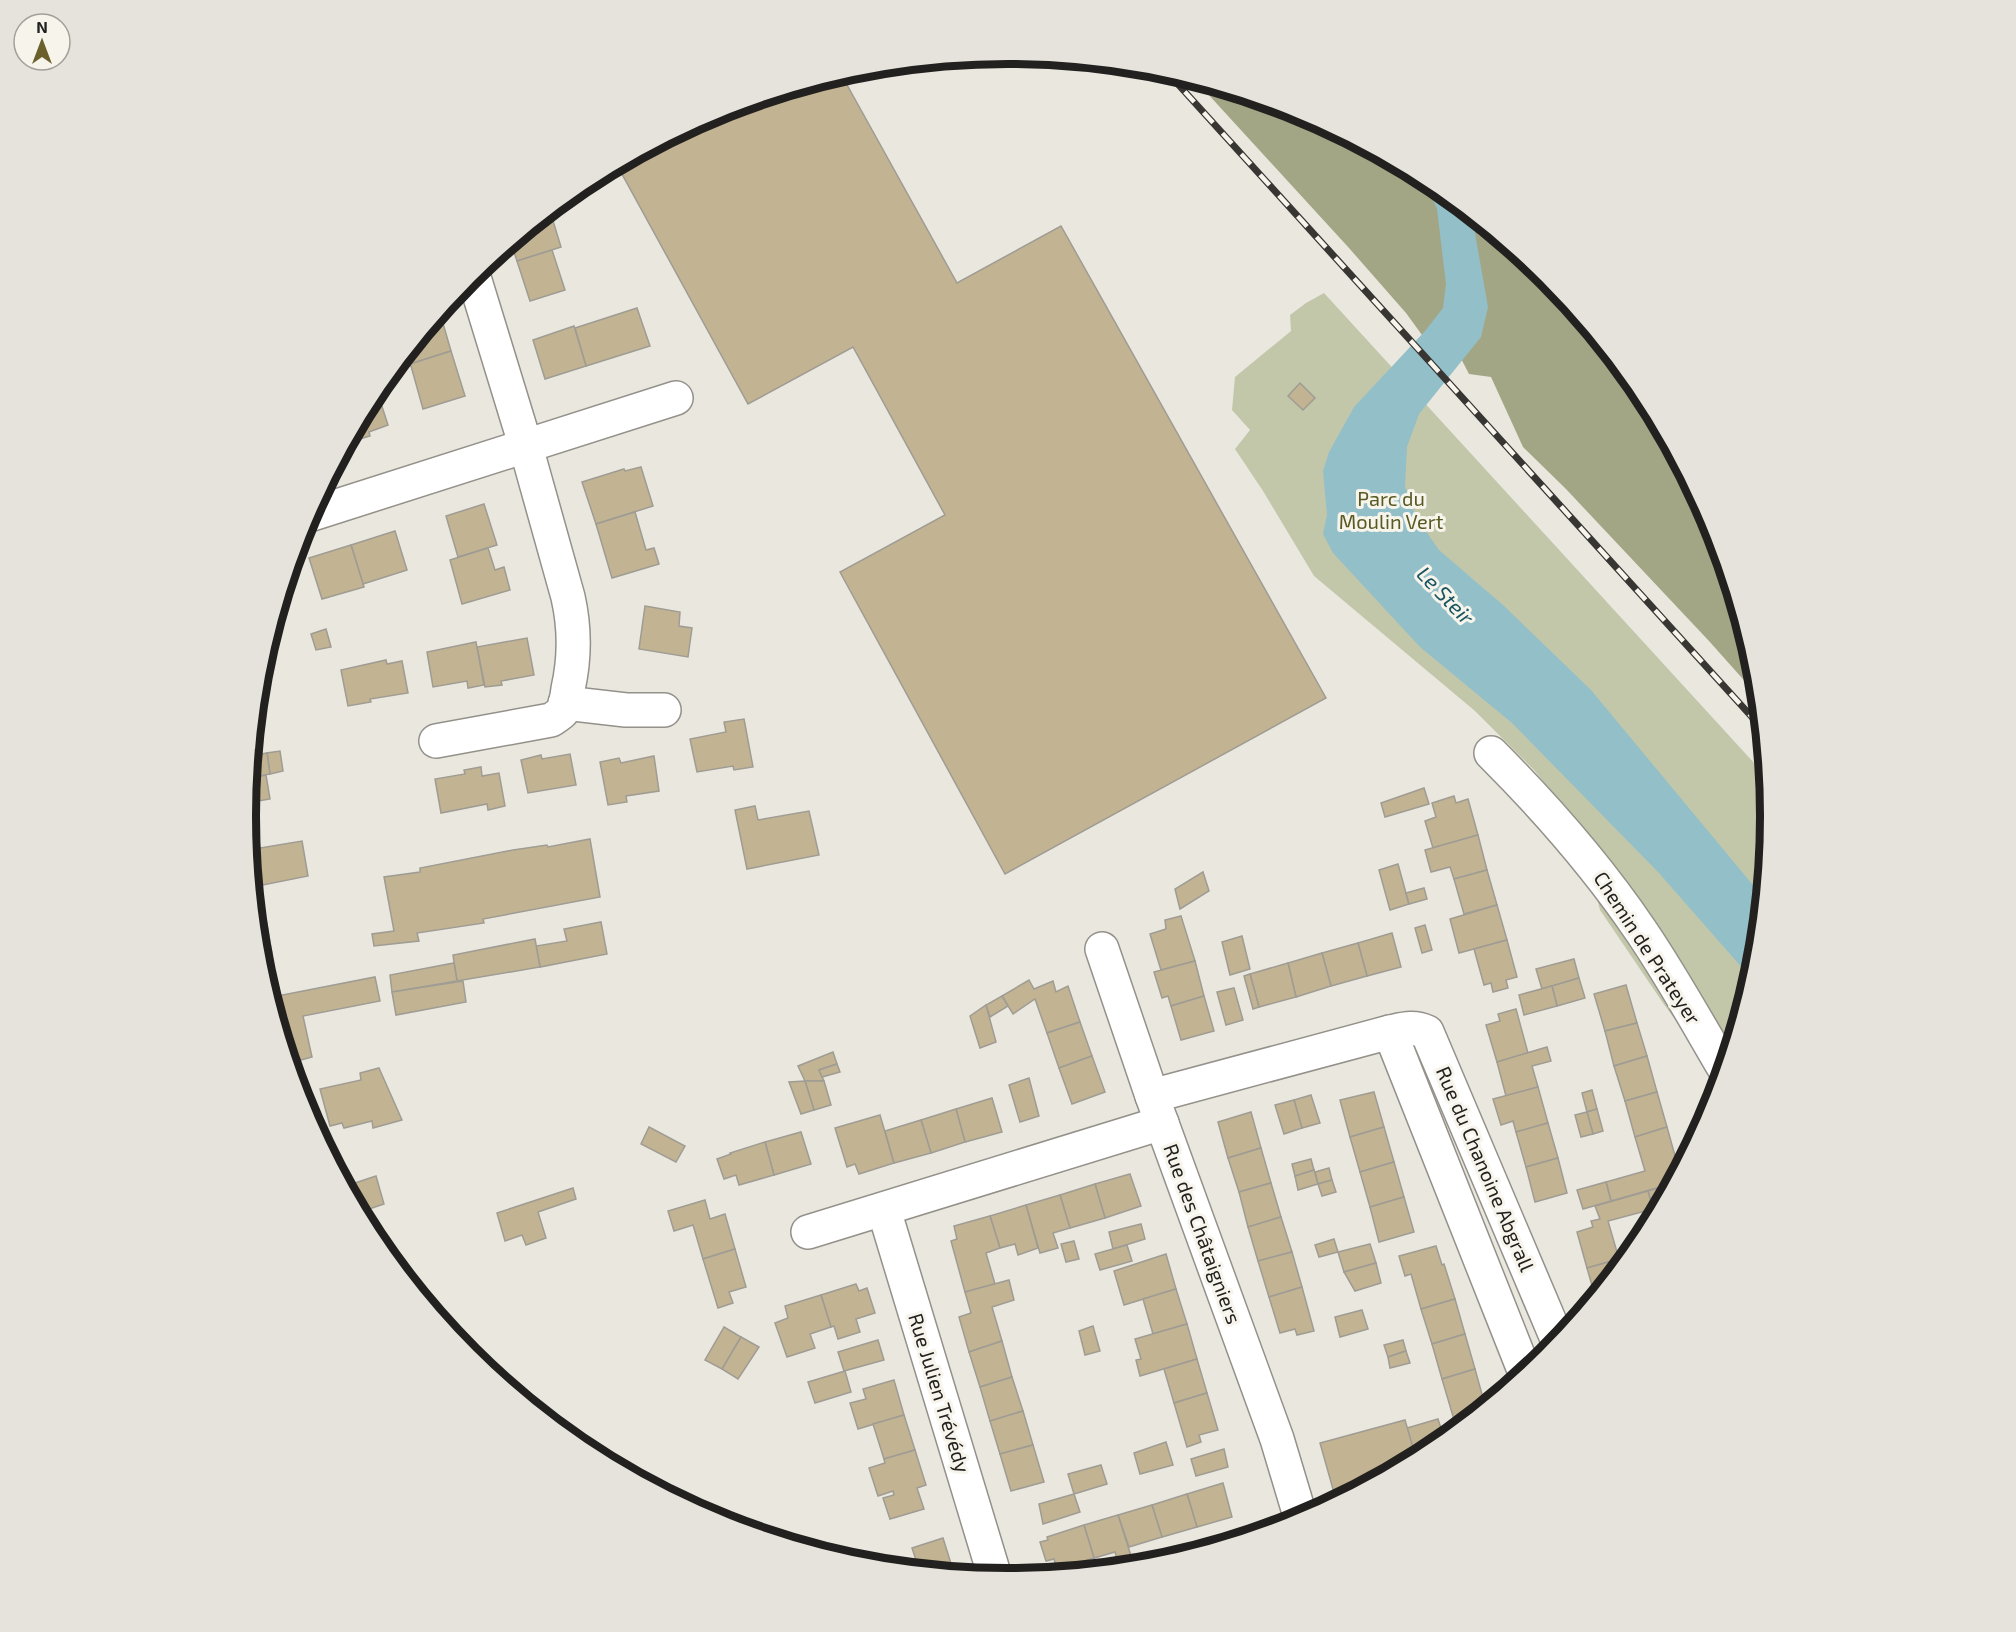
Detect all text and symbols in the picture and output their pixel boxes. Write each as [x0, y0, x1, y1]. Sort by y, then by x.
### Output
north arrow [12, 12, 72, 72]
text: N [36, 17, 48, 36]
park label: Parc du Moulin Vert [1339, 486, 1444, 533]
water label: Le Steir [1412, 561, 1480, 630]
street label: Chemin de Prateyer [1589, 867, 1706, 1028]
street label: Rue du Chanoine Abgrall [1432, 1062, 1540, 1275]
street label: Rue des Châtaigniers [1159, 1140, 1247, 1327]
street label: Rue Julien Trévédy [904, 1310, 976, 1476]

